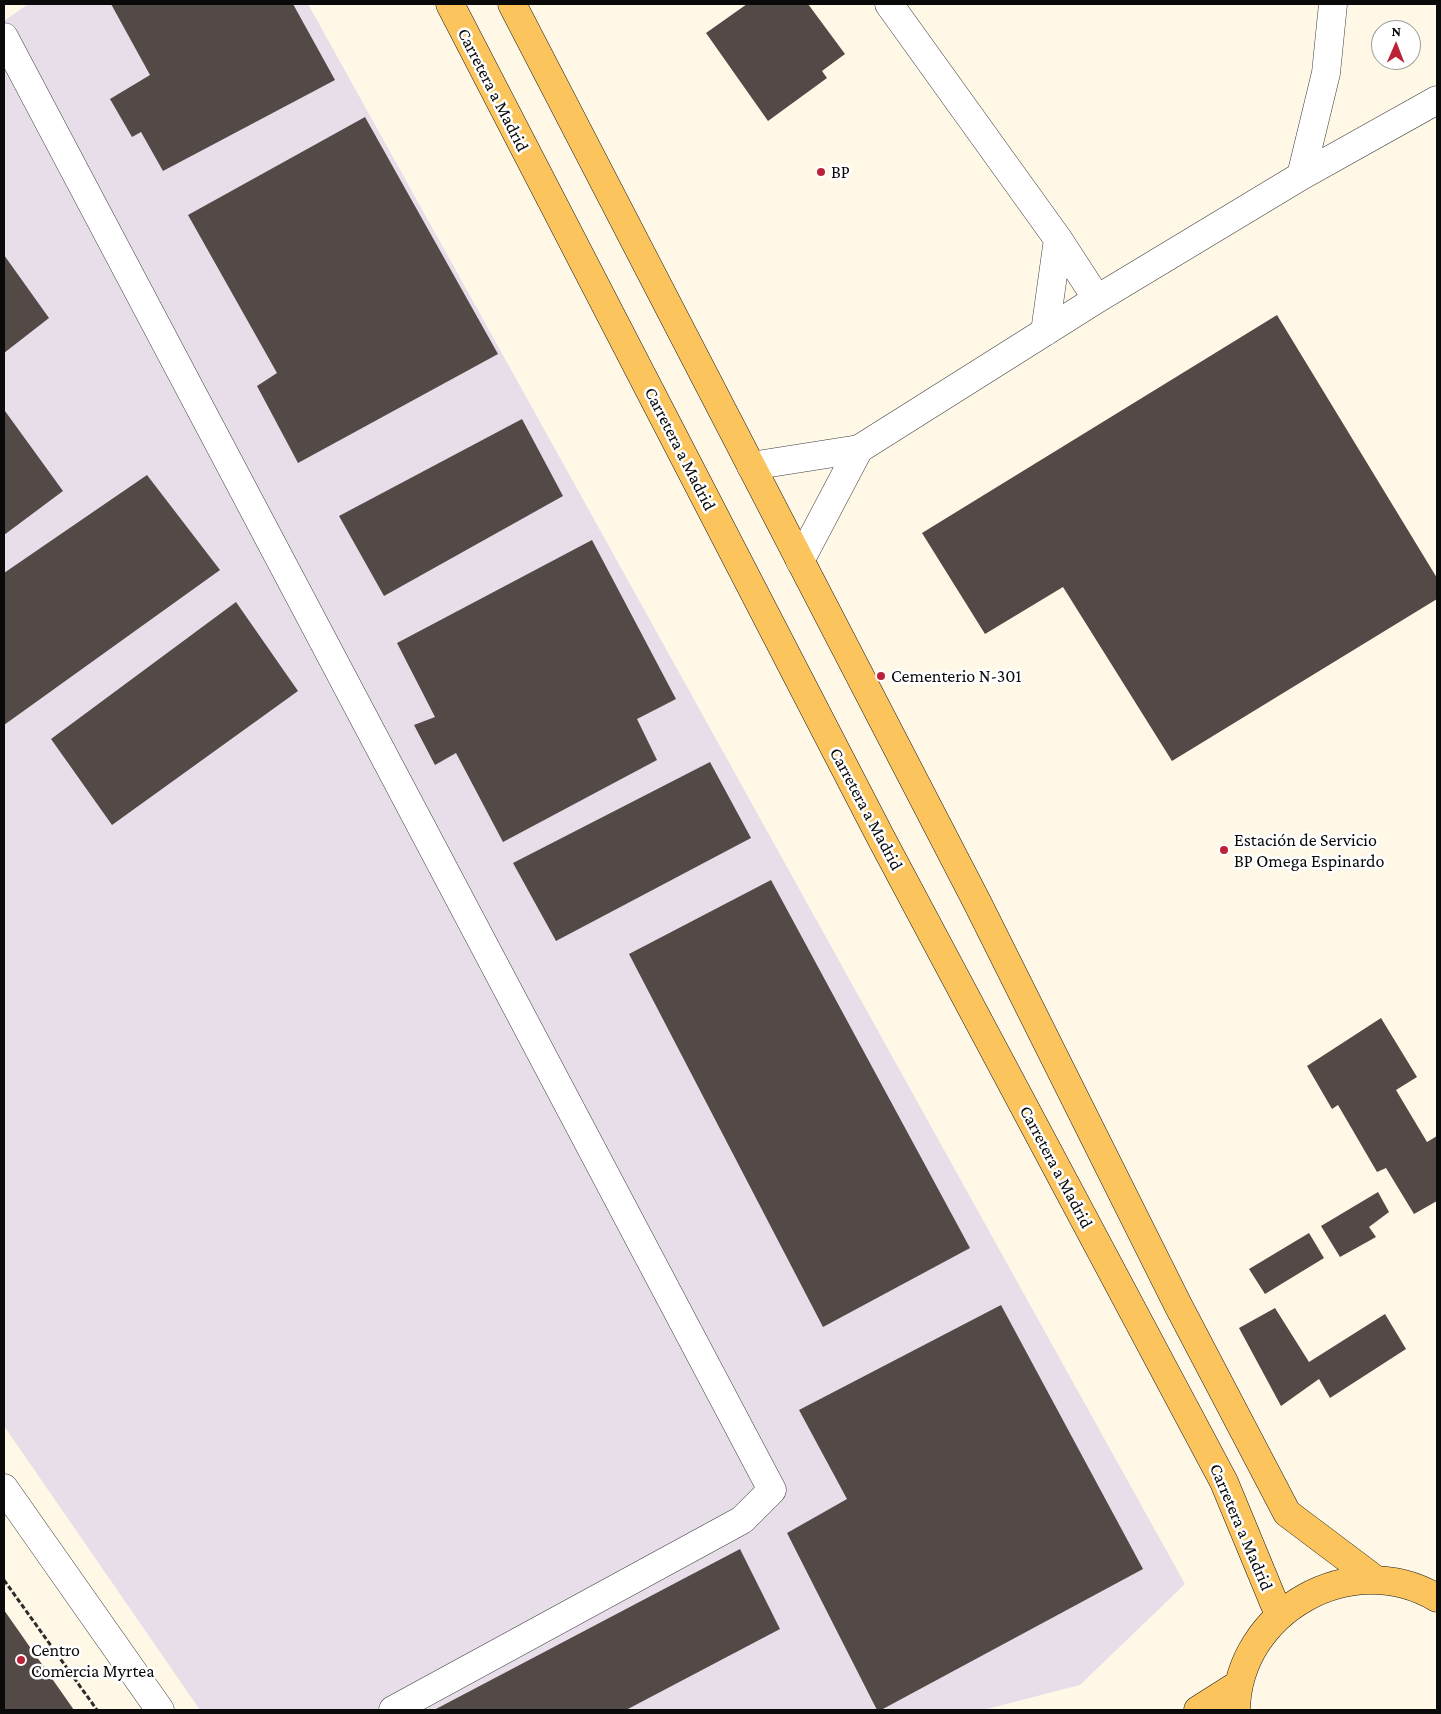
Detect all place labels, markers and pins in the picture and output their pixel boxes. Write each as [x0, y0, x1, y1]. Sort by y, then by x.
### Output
place label: BP [831, 161, 850, 183]
marker: BP [815, 166, 827, 178]
place label: Cementerio N-301 [891, 665, 1021, 687]
marker: Cementerio N-301 [875, 670, 887, 682]
place label: Estación de Servicio BP Omega Espinardo [1234, 829, 1384, 872]
marker: Estación de Servicio BP Omega Espinardo [1218, 844, 1230, 856]
place label: Centro Comercia Myrtea [31, 1639, 154, 1682]
marker: Centro Comercia Myrtea [15, 1654, 27, 1666]

